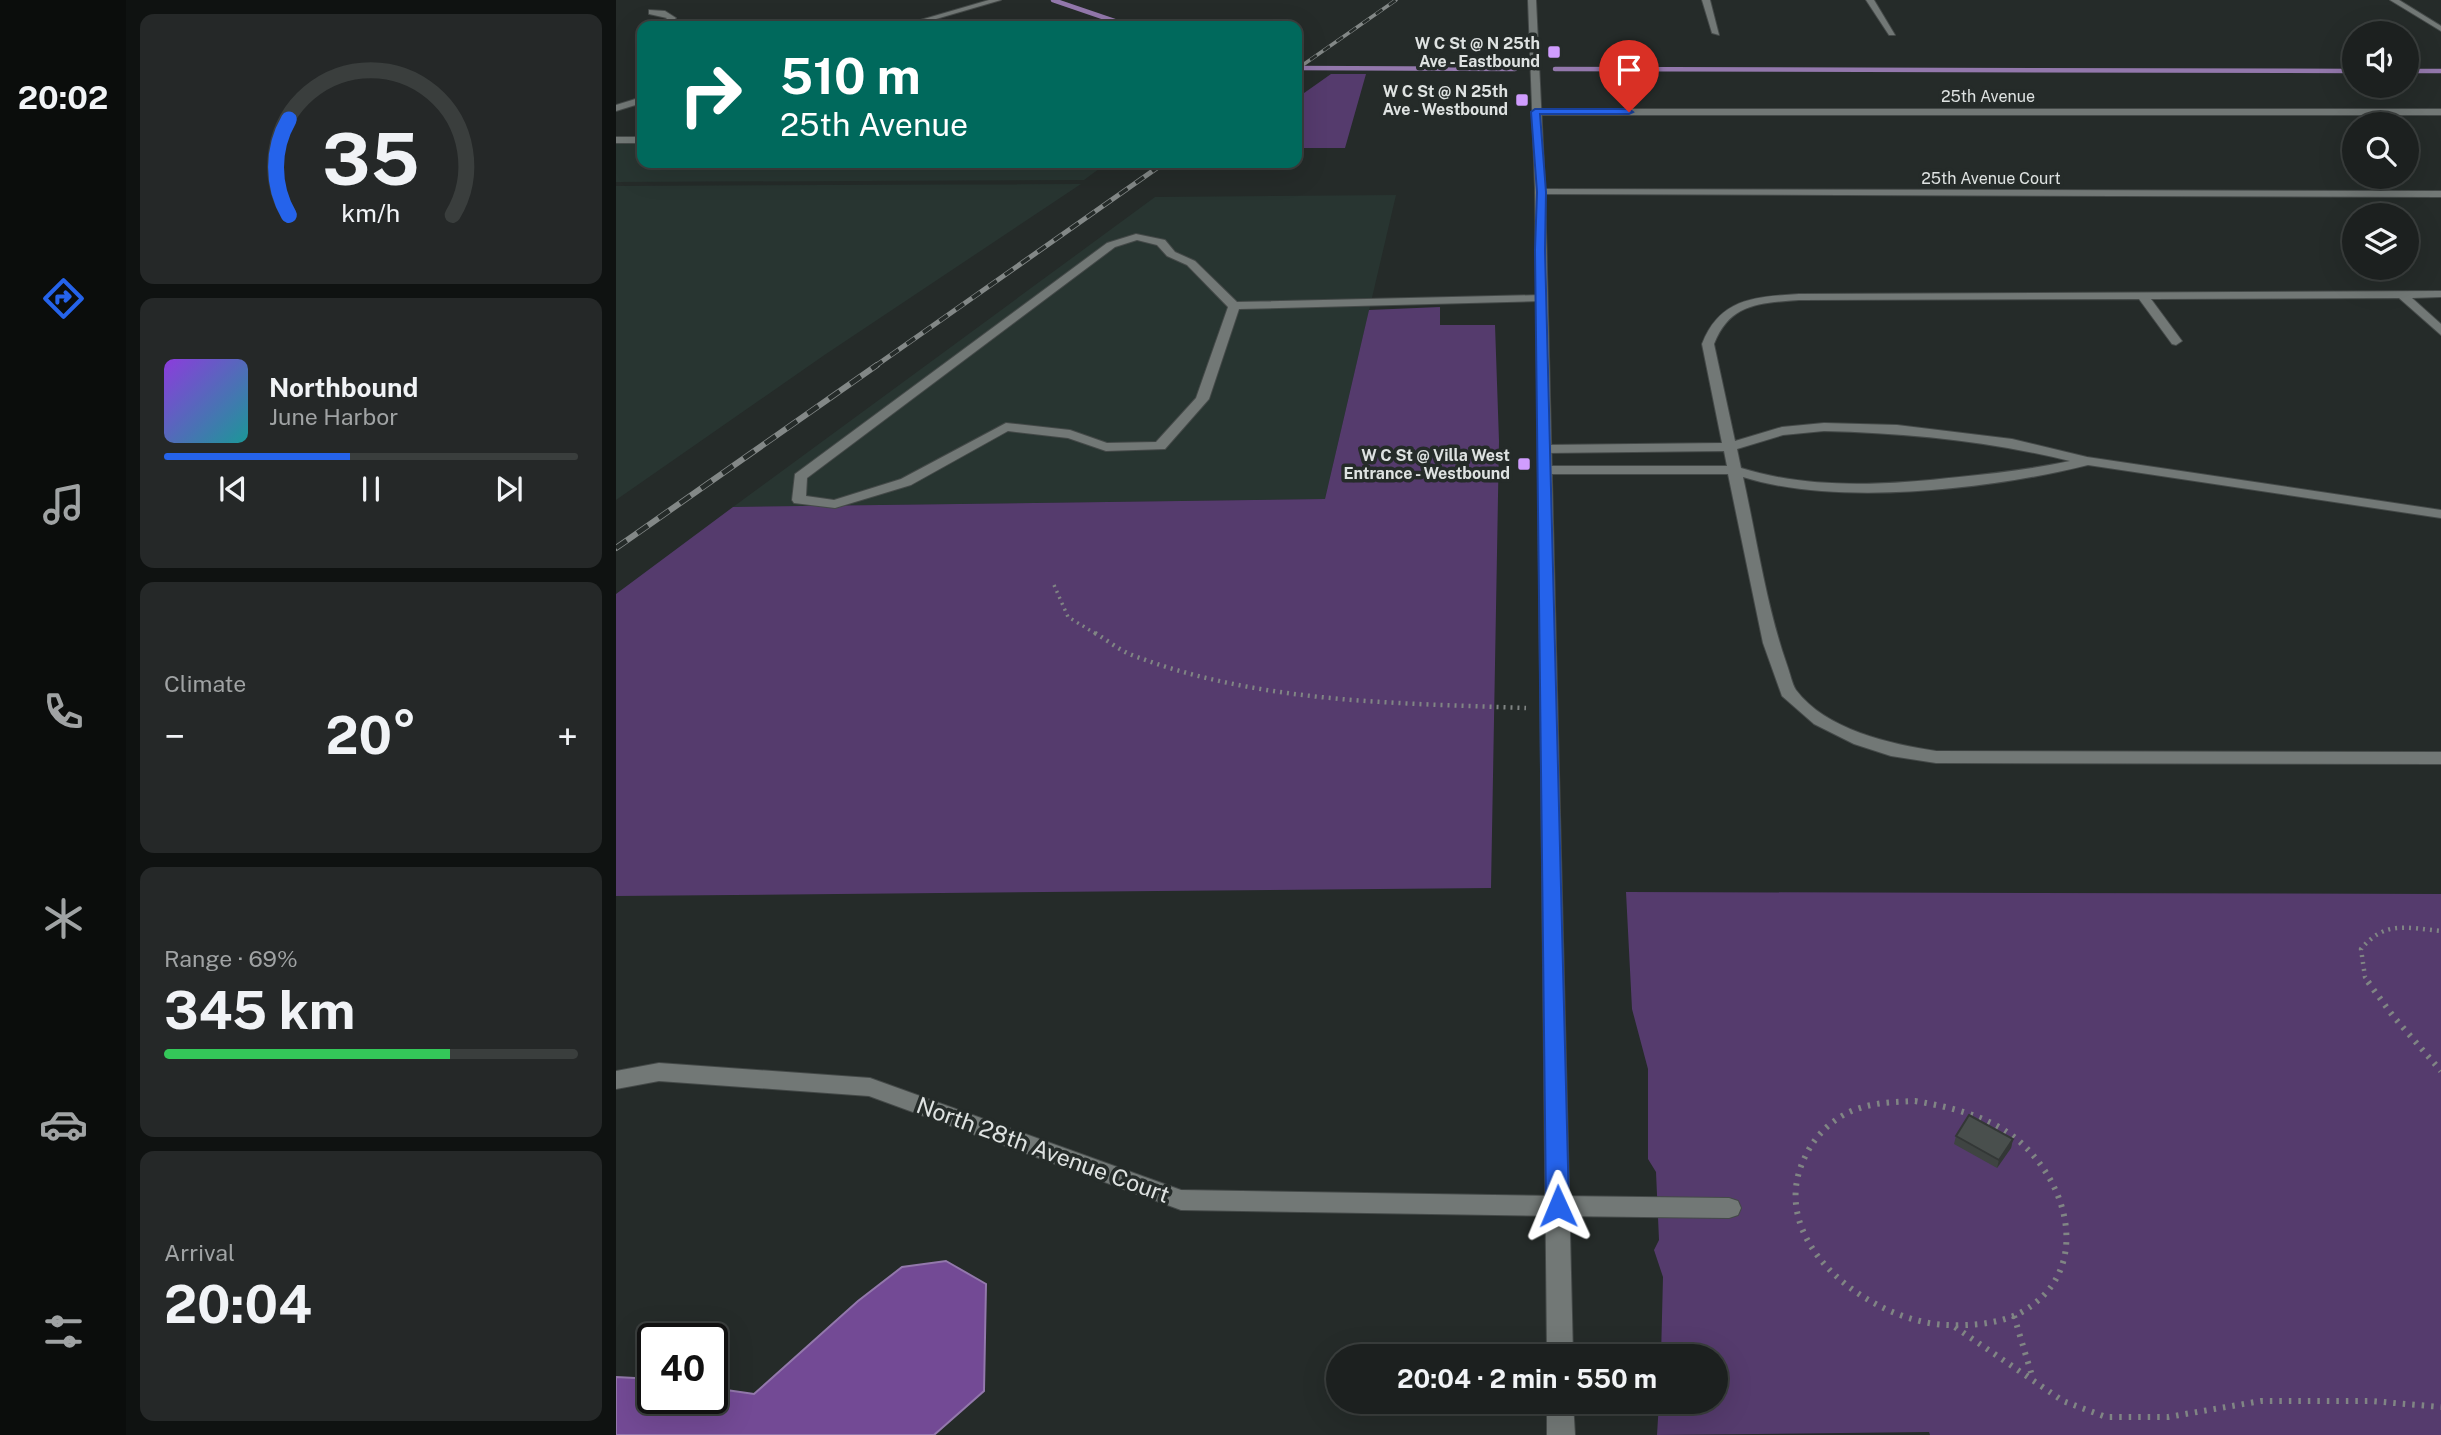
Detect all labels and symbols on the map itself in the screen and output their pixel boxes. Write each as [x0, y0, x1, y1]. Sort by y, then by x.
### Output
place label: W C St @ N 25th Ave - Eastbound [1415, 34, 1540, 71]
pin [1599, 40, 1659, 112]
marker: W C St @ N 25th Ave - Eastbound [1546, 44, 1562, 60]
place label: W C St @ N 25th Ave - Westbound [1383, 82, 1508, 119]
street label: 25th Avenue [1941, 87, 2035, 106]
marker: W C St @ N 25th Ave - Westbound [1514, 92, 1530, 108]
street label: 25th Avenue Court [1921, 169, 2061, 188]
place label: W C St @ Villa West Entrance - Westbound [1344, 446, 1510, 483]
marker: W C St @ Villa West Entrance - Westbound [1516, 456, 1532, 472]
street label: North 28th Avenue Court [913, 1091, 1173, 1208]
position arrow [1521, 1169, 1595, 1243]
speed limit sign: 40 [637, 1323, 728, 1414]

